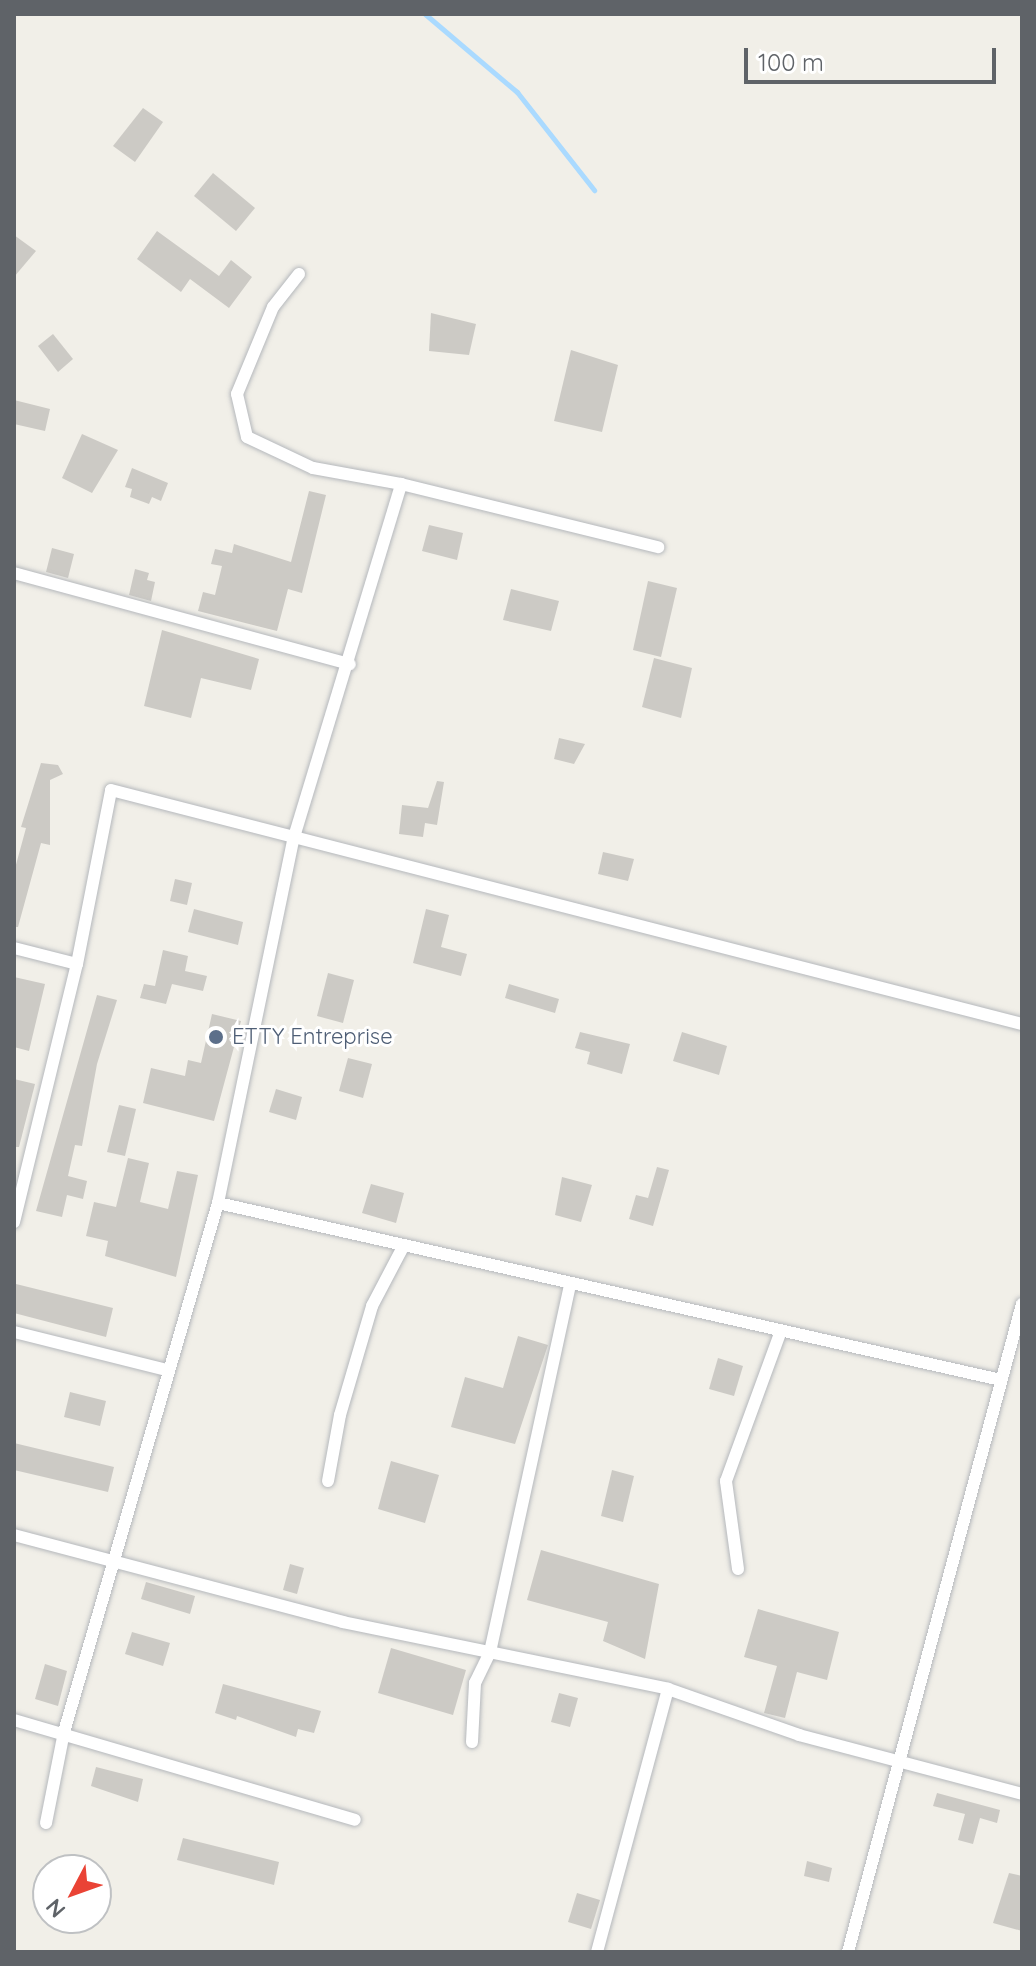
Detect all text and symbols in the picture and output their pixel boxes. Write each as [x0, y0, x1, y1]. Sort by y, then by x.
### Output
scale bar [748, 32, 1000, 82]
text: 100 m [758, 47, 824, 77]
place label: ETTY Entreprise [232, 1024, 393, 1050]
marker: ETTY Entreprise [207, 1028, 225, 1046]
north arrow [32, 1854, 112, 1934]
text: N [40, 1893, 71, 1924]

